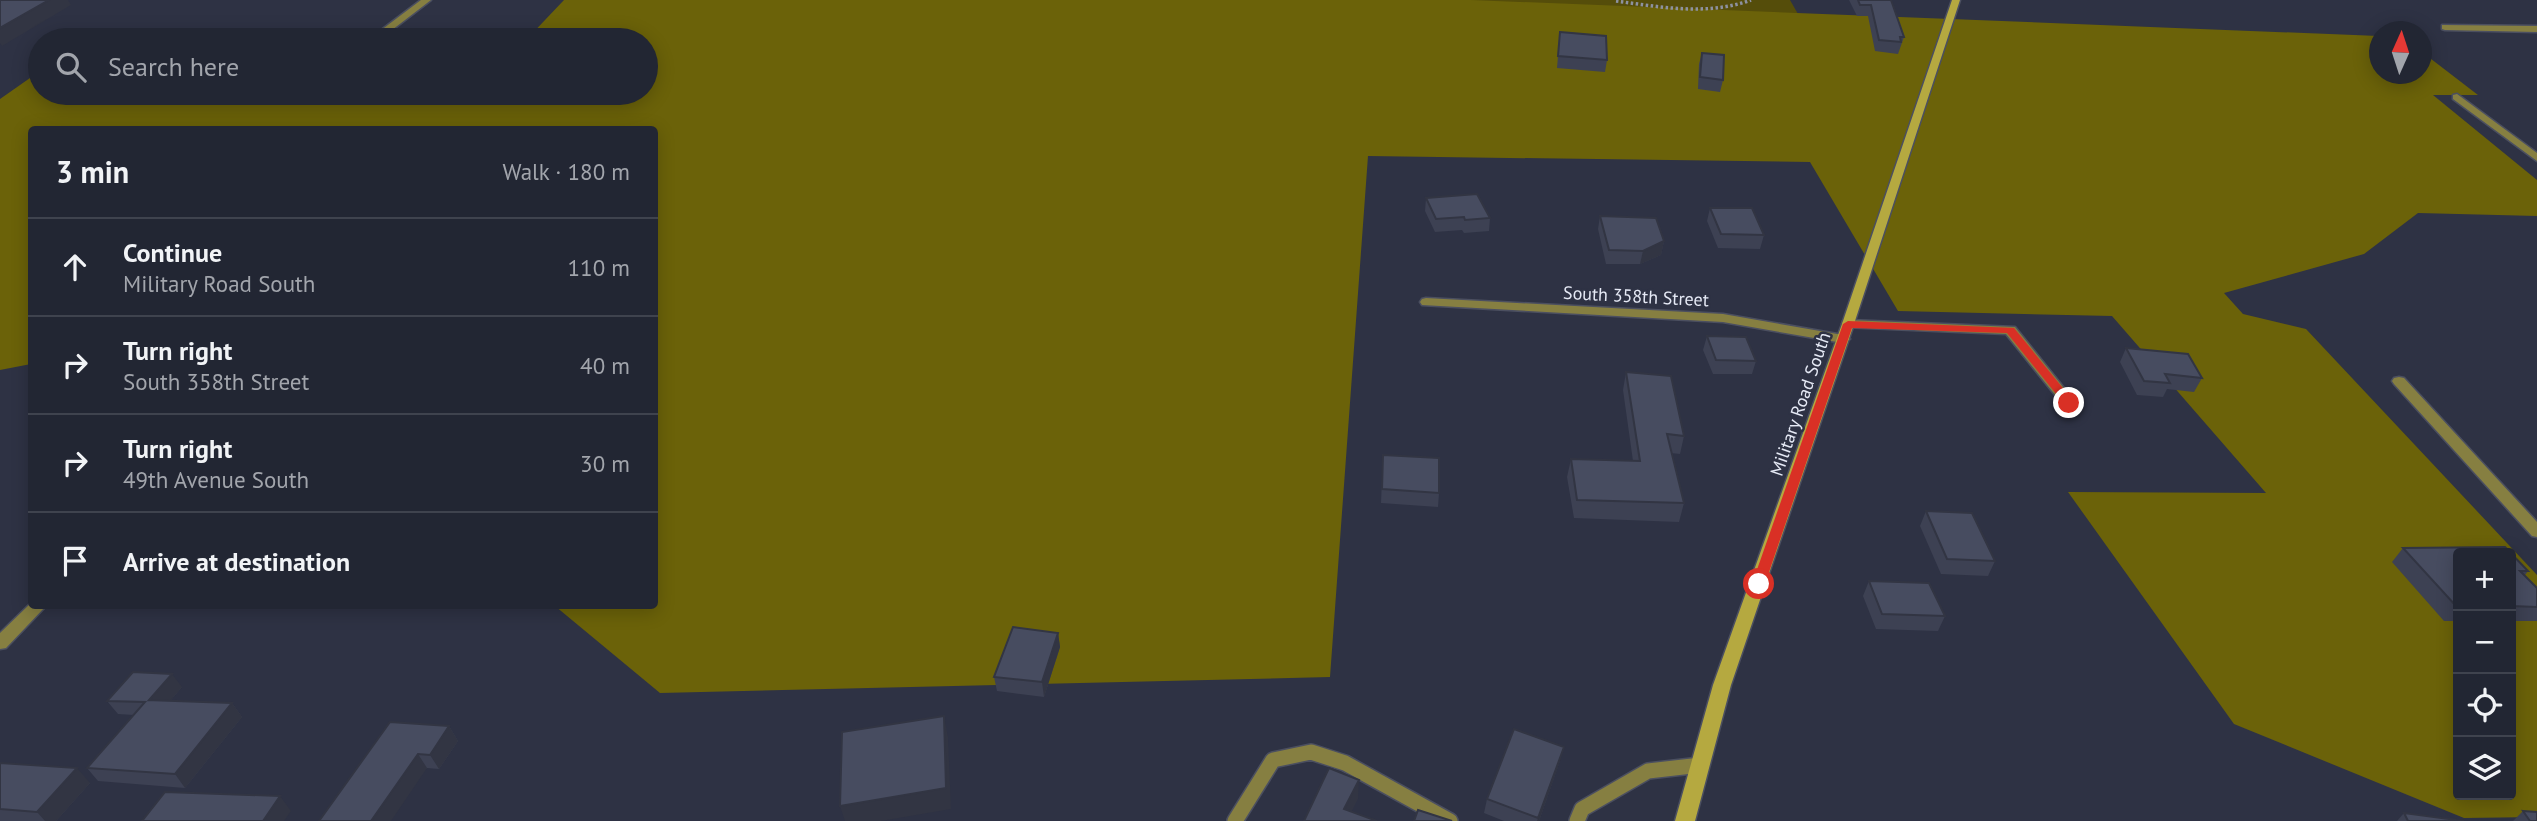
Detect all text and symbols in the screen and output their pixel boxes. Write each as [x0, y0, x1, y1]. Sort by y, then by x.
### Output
north arrow [2369, 21, 2432, 84]
search box [28, 28, 658, 105]
icon: search [52, 48, 90, 86]
text: Search here [108, 50, 239, 83]
text: 3 min [56, 152, 129, 191]
text: Walk · 180 m [503, 157, 630, 186]
text: Continue [123, 236, 222, 269]
icon: ahead [56, 248, 94, 286]
text: 110 m [568, 253, 630, 282]
text: Military Road South [123, 269, 315, 298]
street label: South 358th Street [1563, 281, 1709, 311]
street label: Military Road South [1765, 329, 1835, 479]
text: Turn right [123, 334, 232, 367]
icon: right [56, 346, 94, 384]
text: 40 m [580, 351, 630, 380]
text: South 358th Street [123, 367, 309, 396]
route end [2053, 387, 2084, 418]
text: Turn right [123, 432, 232, 465]
icon: right [56, 444, 94, 482]
text: 30 m [580, 449, 630, 478]
text: 49th Avenue South [123, 465, 309, 494]
icon: arrive [56, 542, 94, 580]
text: Arrive at destination [123, 545, 350, 578]
map controls [2453, 548, 2516, 800]
button: + [2453, 548, 2516, 611]
route start [1743, 568, 1774, 599]
button: − [2453, 611, 2516, 674]
button: locate [2453, 674, 2516, 737]
button: layers [2453, 737, 2516, 800]

